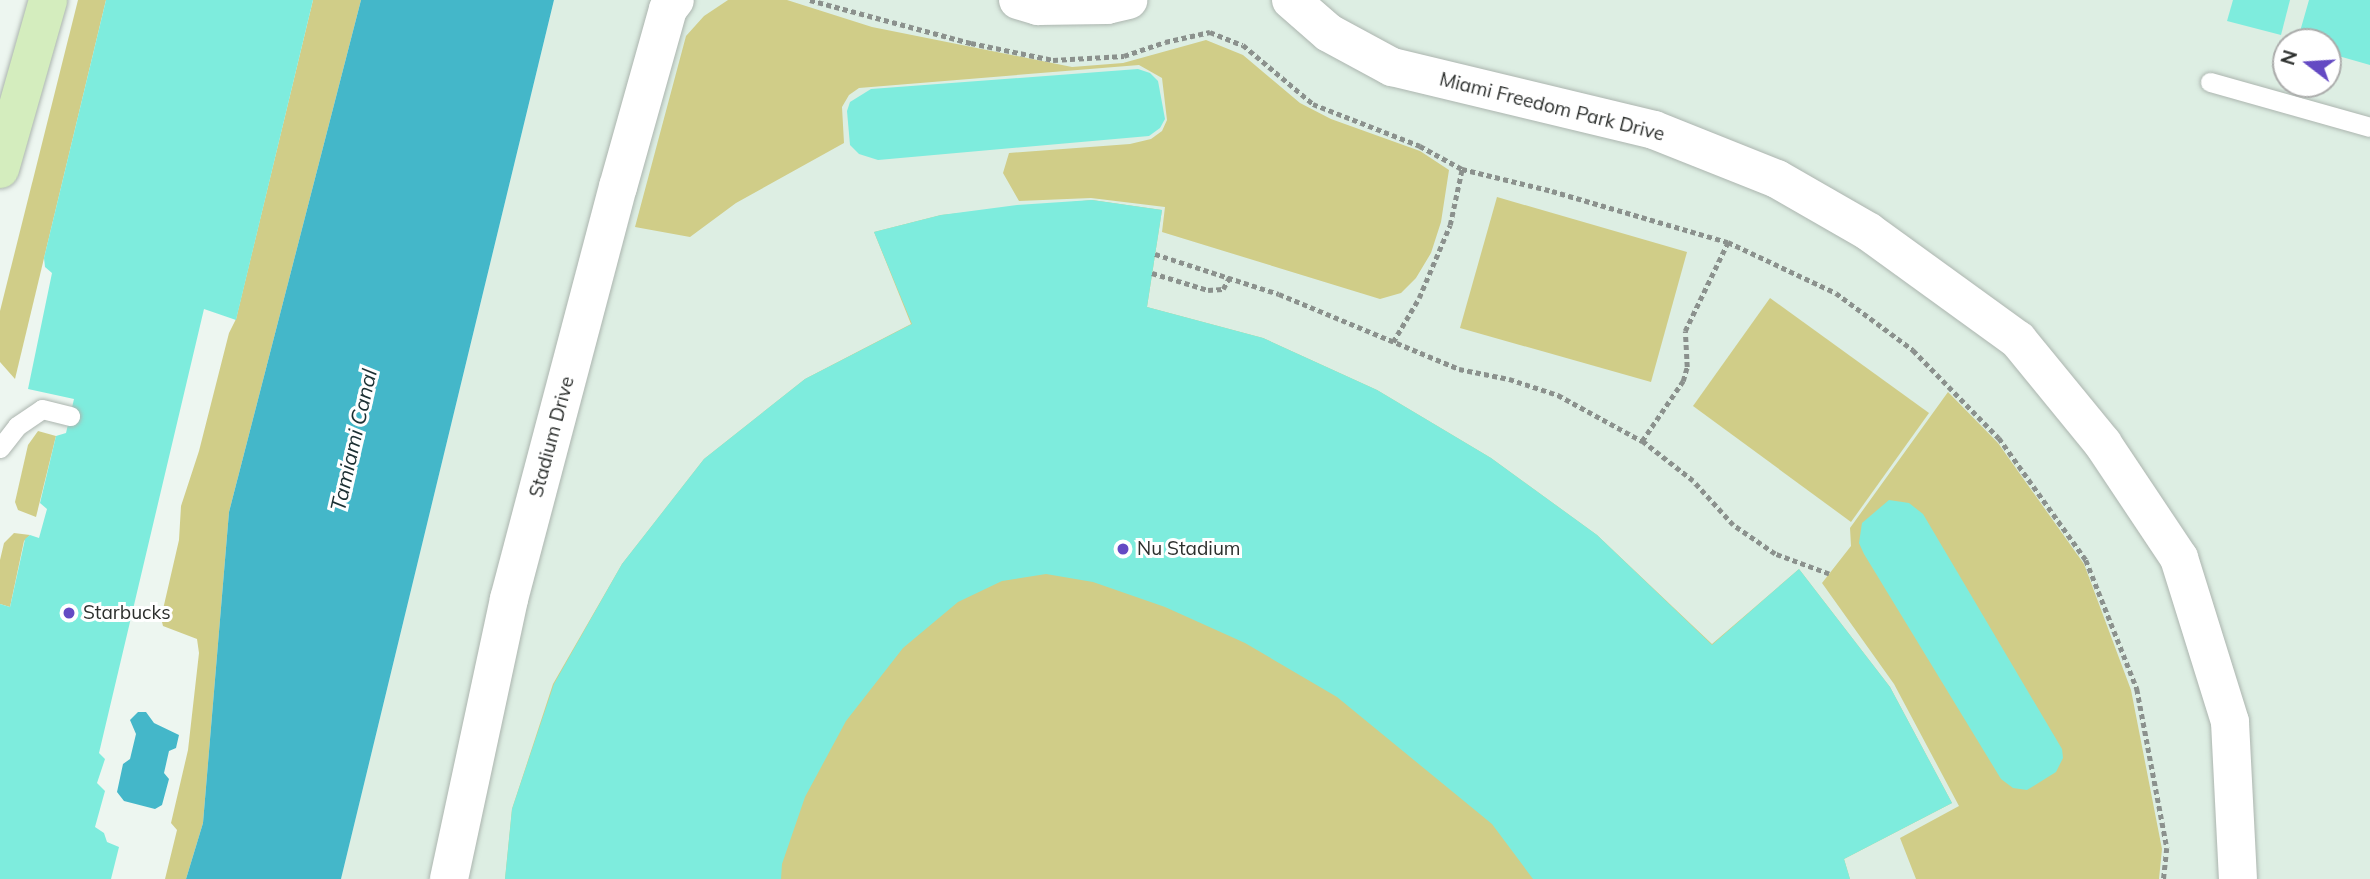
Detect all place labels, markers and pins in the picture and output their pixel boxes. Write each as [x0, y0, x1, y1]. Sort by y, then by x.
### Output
place label: Nu Stadium [1137, 538, 1241, 560]
marker: Nu Stadium [1115, 541, 1131, 557]
place label: Starbucks [83, 602, 171, 624]
marker: Starbucks [61, 605, 77, 621]

